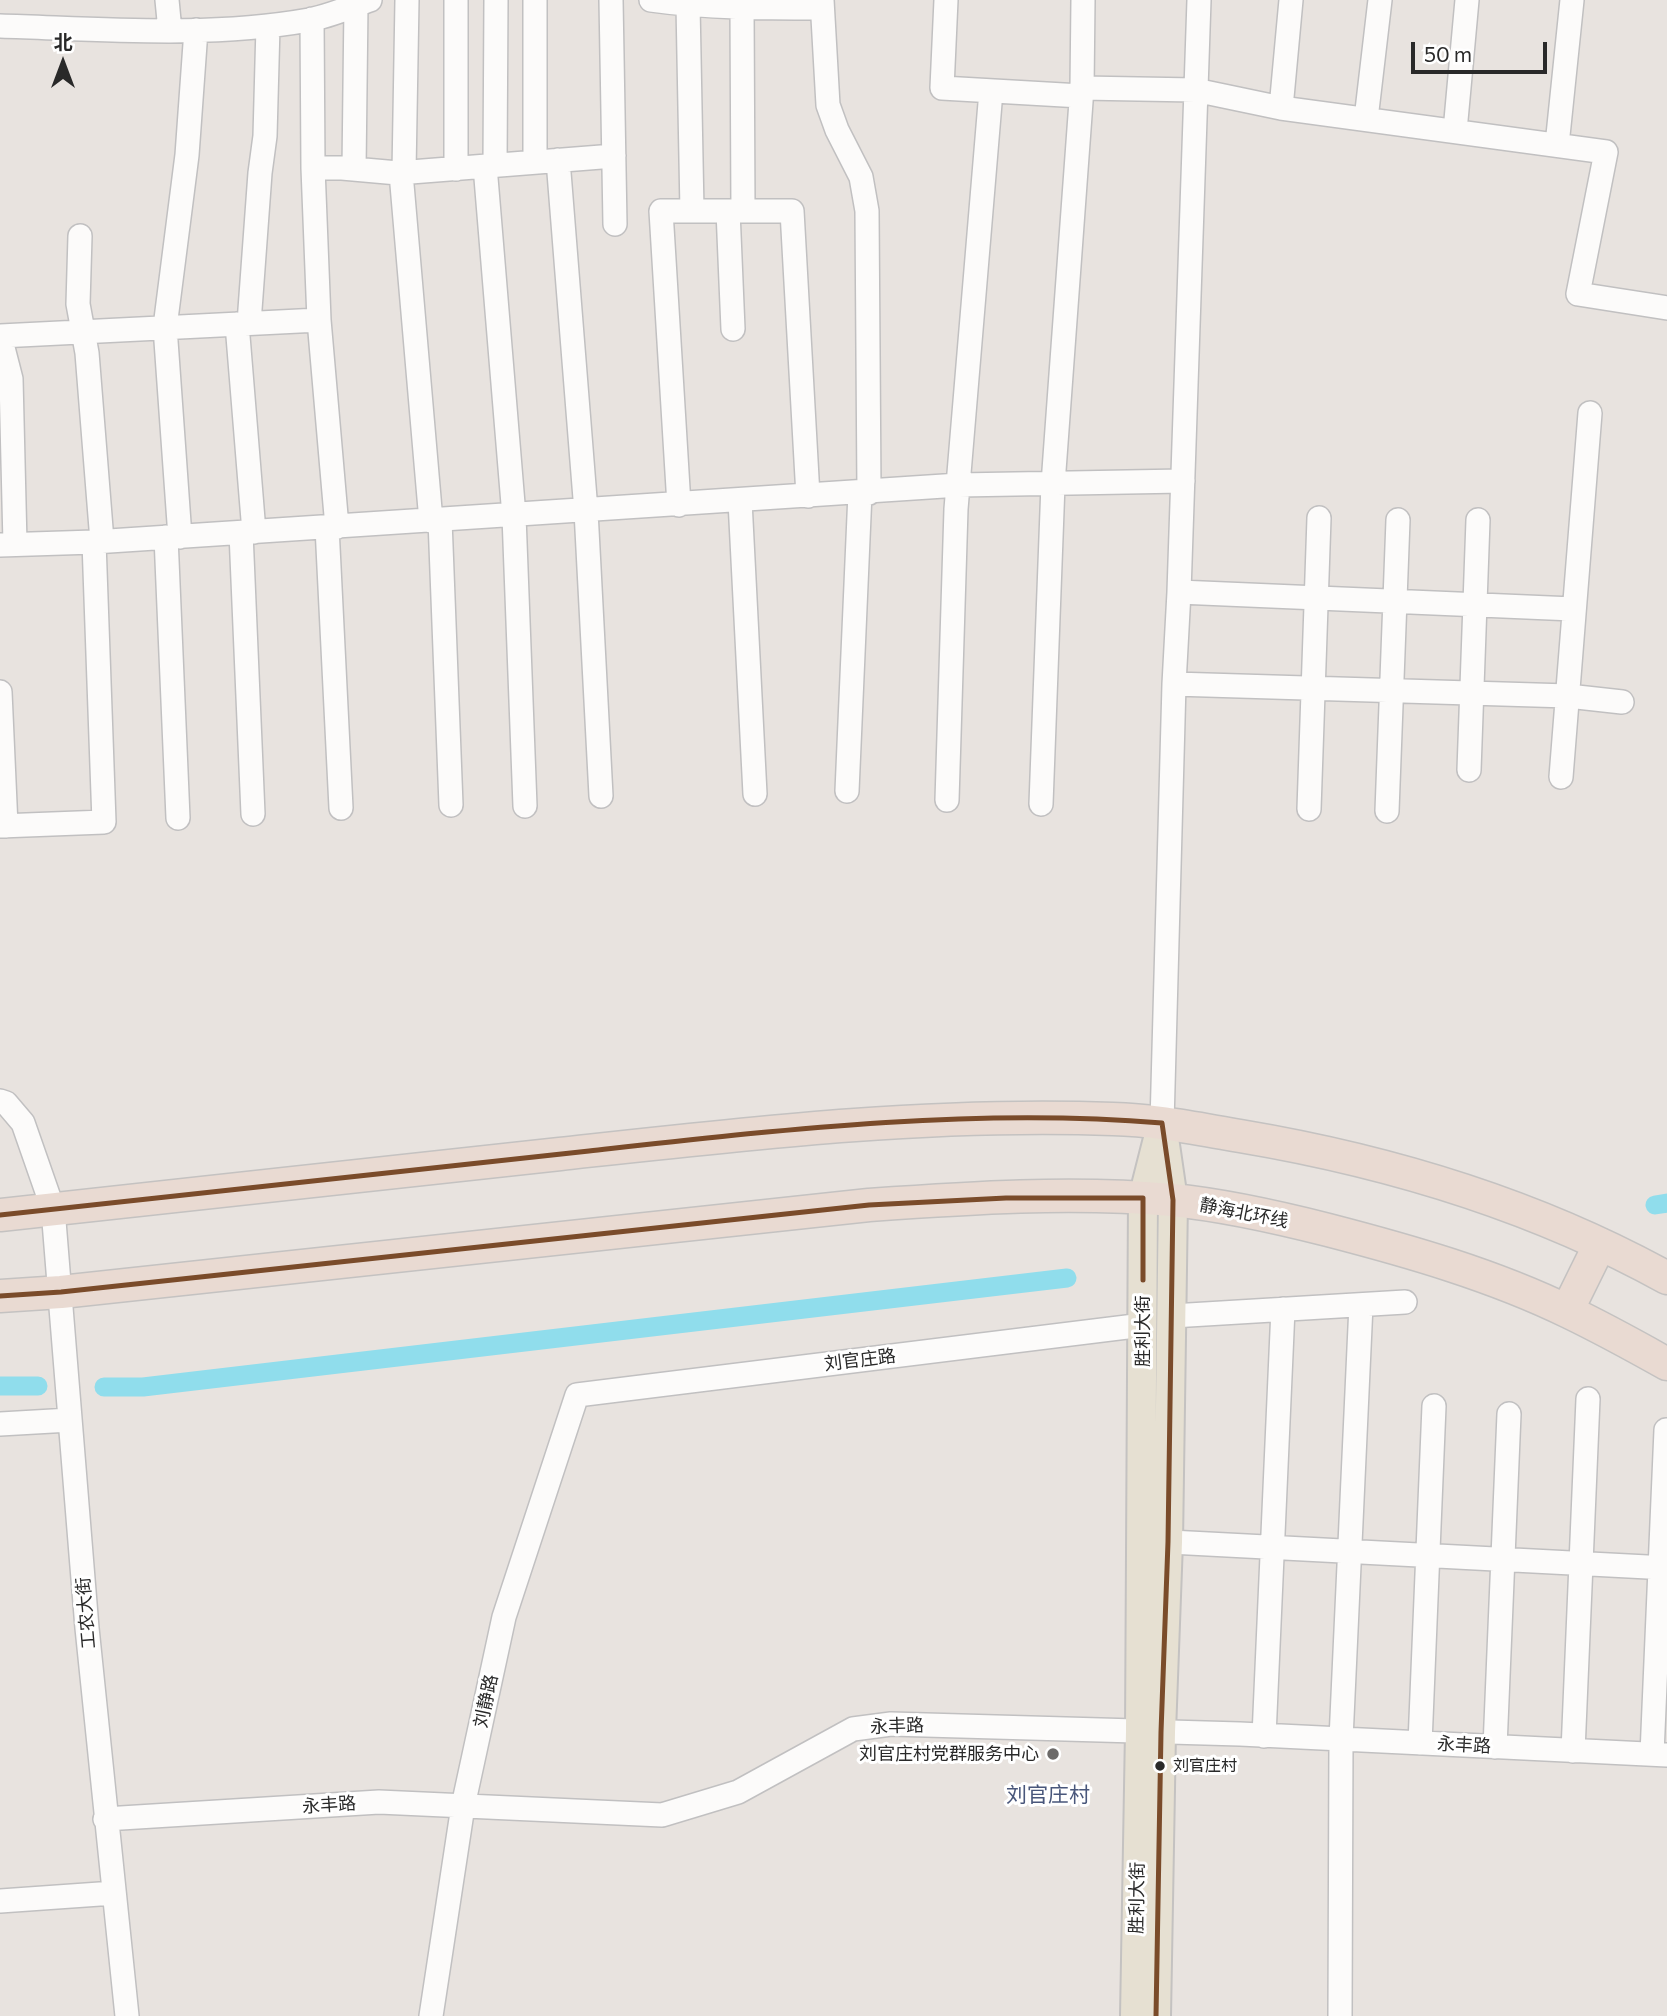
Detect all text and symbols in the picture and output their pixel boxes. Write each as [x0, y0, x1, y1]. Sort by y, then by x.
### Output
north arrow [28, 28, 98, 98]
scale bar [1415, 28, 1552, 72]
text: 北 [53, 30, 73, 53]
text: 50 m [1424, 41, 1472, 66]
street label: 静海北环线 [1198, 1194, 1290, 1232]
street label: 胜利大街 [1132, 1295, 1154, 1367]
street label: 刘官庄路 [823, 1345, 897, 1375]
street label: 工农大街 [72, 1576, 100, 1650]
street label: 刘静路 [470, 1672, 502, 1730]
street label: 永丰路 [870, 1714, 924, 1738]
street label: 永丰路 [1436, 1733, 1492, 1757]
place label: 刘官庄村党群服务中心 [859, 1743, 1039, 1765]
marker: 刘官庄村党群服务中心 [1045, 1746, 1061, 1762]
place label: 刘官庄村 [1173, 1756, 1237, 1776]
marker: 刘官庄村 [1153, 1759, 1167, 1773]
district label: 刘官庄村 [1006, 1782, 1090, 1808]
street label: 永丰路 [301, 1792, 357, 1818]
street label: 胜利大街 [1126, 1862, 1148, 1934]

